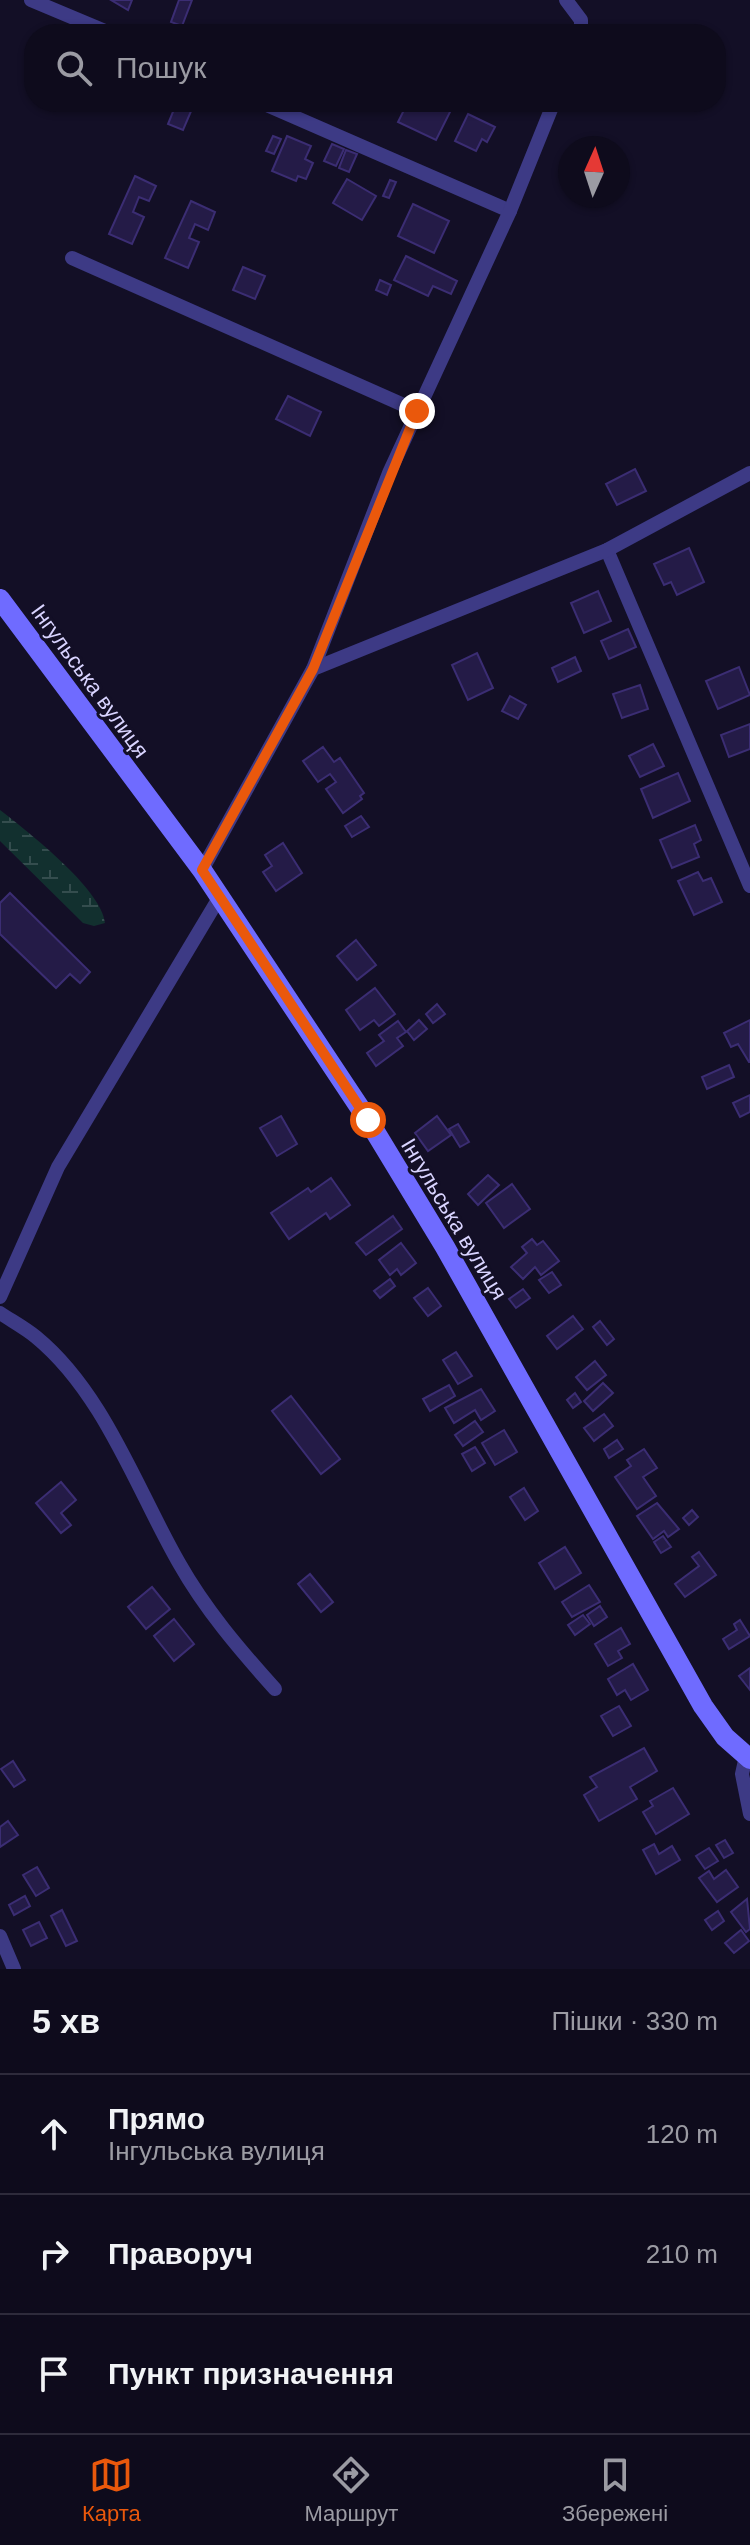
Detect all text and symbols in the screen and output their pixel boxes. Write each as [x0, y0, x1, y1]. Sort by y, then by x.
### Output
search box [24, 24, 726, 112]
icon: search [52, 46, 96, 90]
text: Пошук [116, 51, 206, 84]
north arrow [558, 136, 630, 208]
route end [399, 393, 435, 429]
street label: Інгульська вулиця [26, 599, 154, 763]
route start [350, 1102, 386, 1138]
street label: Інгульська вулиця [396, 1134, 512, 1304]
text: 5 хв [32, 2002, 100, 2040]
text: Пішки · 330 m [551, 2006, 718, 2036]
text: Прямо [108, 2102, 205, 2135]
icon: ahead [32, 2112, 76, 2156]
text: 120 m [646, 2119, 718, 2149]
text: Інгульська вулиця [108, 2136, 325, 2166]
icon: right [32, 2232, 76, 2276]
text: Праворуч [108, 2237, 253, 2270]
text: 210 m [646, 2239, 718, 2269]
icon: arrive [32, 2352, 76, 2396]
text: Пункт призначення [108, 2357, 394, 2390]
tab: Карта [82, 2453, 141, 2527]
tab: Маршрут [305, 2453, 398, 2527]
tab: Збережені [562, 2453, 668, 2527]

